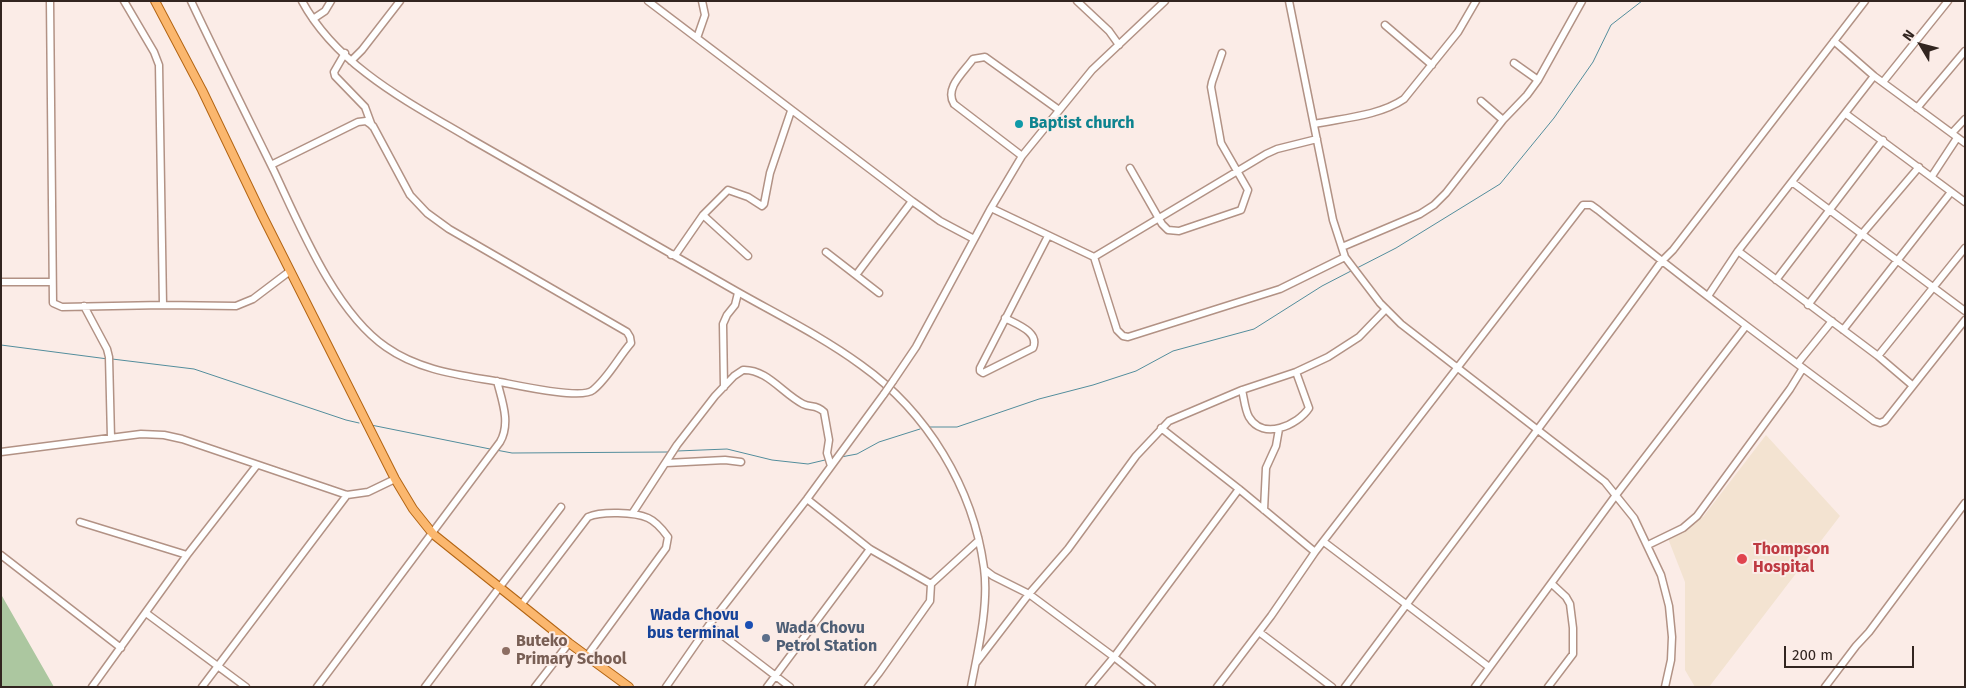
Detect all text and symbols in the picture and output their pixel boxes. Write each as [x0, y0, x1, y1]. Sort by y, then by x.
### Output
north arrow [1896, 20, 1946, 70]
text: N [1899, 27, 1918, 45]
place label: Baptist church [1029, 114, 1134, 134]
marker: Baptist church [1013, 118, 1025, 130]
place label: Thompson Hospital [1753, 540, 1830, 578]
marker: Thompson Hospital [1735, 552, 1749, 566]
place label: Wada Chovu bus terminal [647, 606, 739, 644]
marker: Wada Chovu bus terminal [743, 619, 755, 631]
place label: Wada Chovu Petrol Station [776, 619, 877, 657]
place label: Buteko Primary School [516, 632, 626, 670]
marker: Wada Chovu Petrol Station [760, 632, 772, 644]
scale bar [1786, 636, 1916, 668]
marker: Buteko Primary School [500, 645, 512, 657]
text: 200 m [1792, 646, 1833, 664]

